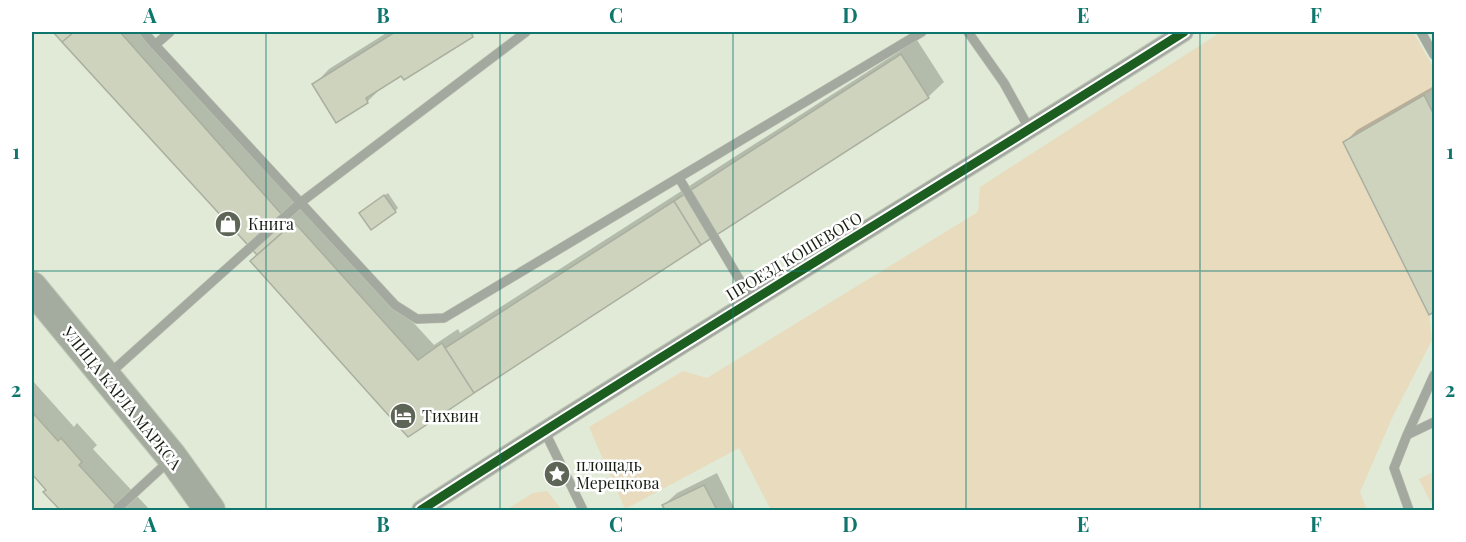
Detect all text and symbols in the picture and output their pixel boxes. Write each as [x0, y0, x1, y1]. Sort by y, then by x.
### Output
text: A [142, 1, 157, 28]
text: B [376, 1, 390, 28]
text: C [609, 1, 623, 28]
text: D [842, 1, 858, 28]
text: E [1077, 1, 1089, 28]
text: F [1310, 1, 1322, 28]
text: 1 [12, 137, 20, 164]
text: 1 [1446, 137, 1454, 164]
street label: ПРОЕЗД КОШЕВОГО [722, 206, 866, 305]
shop icon: Книга [213, 209, 243, 239]
place label: Книга [248, 213, 294, 234]
street label: УЛИЦА КАРЛА МАРКСА [58, 321, 187, 474]
text: 2 [11, 375, 21, 402]
text: 2 [1445, 375, 1455, 402]
hotel icon: Тихвин [388, 401, 418, 431]
place label: Тихвин [422, 405, 479, 426]
place label: площадь Мерецкова [576, 454, 659, 493]
place icon: площадь Мерецкова [542, 459, 572, 489]
text: A [142, 510, 157, 537]
text: B [376, 510, 390, 537]
text: C [609, 510, 623, 537]
text: D [842, 510, 858, 537]
text: E [1077, 510, 1089, 537]
text: F [1310, 510, 1322, 537]

